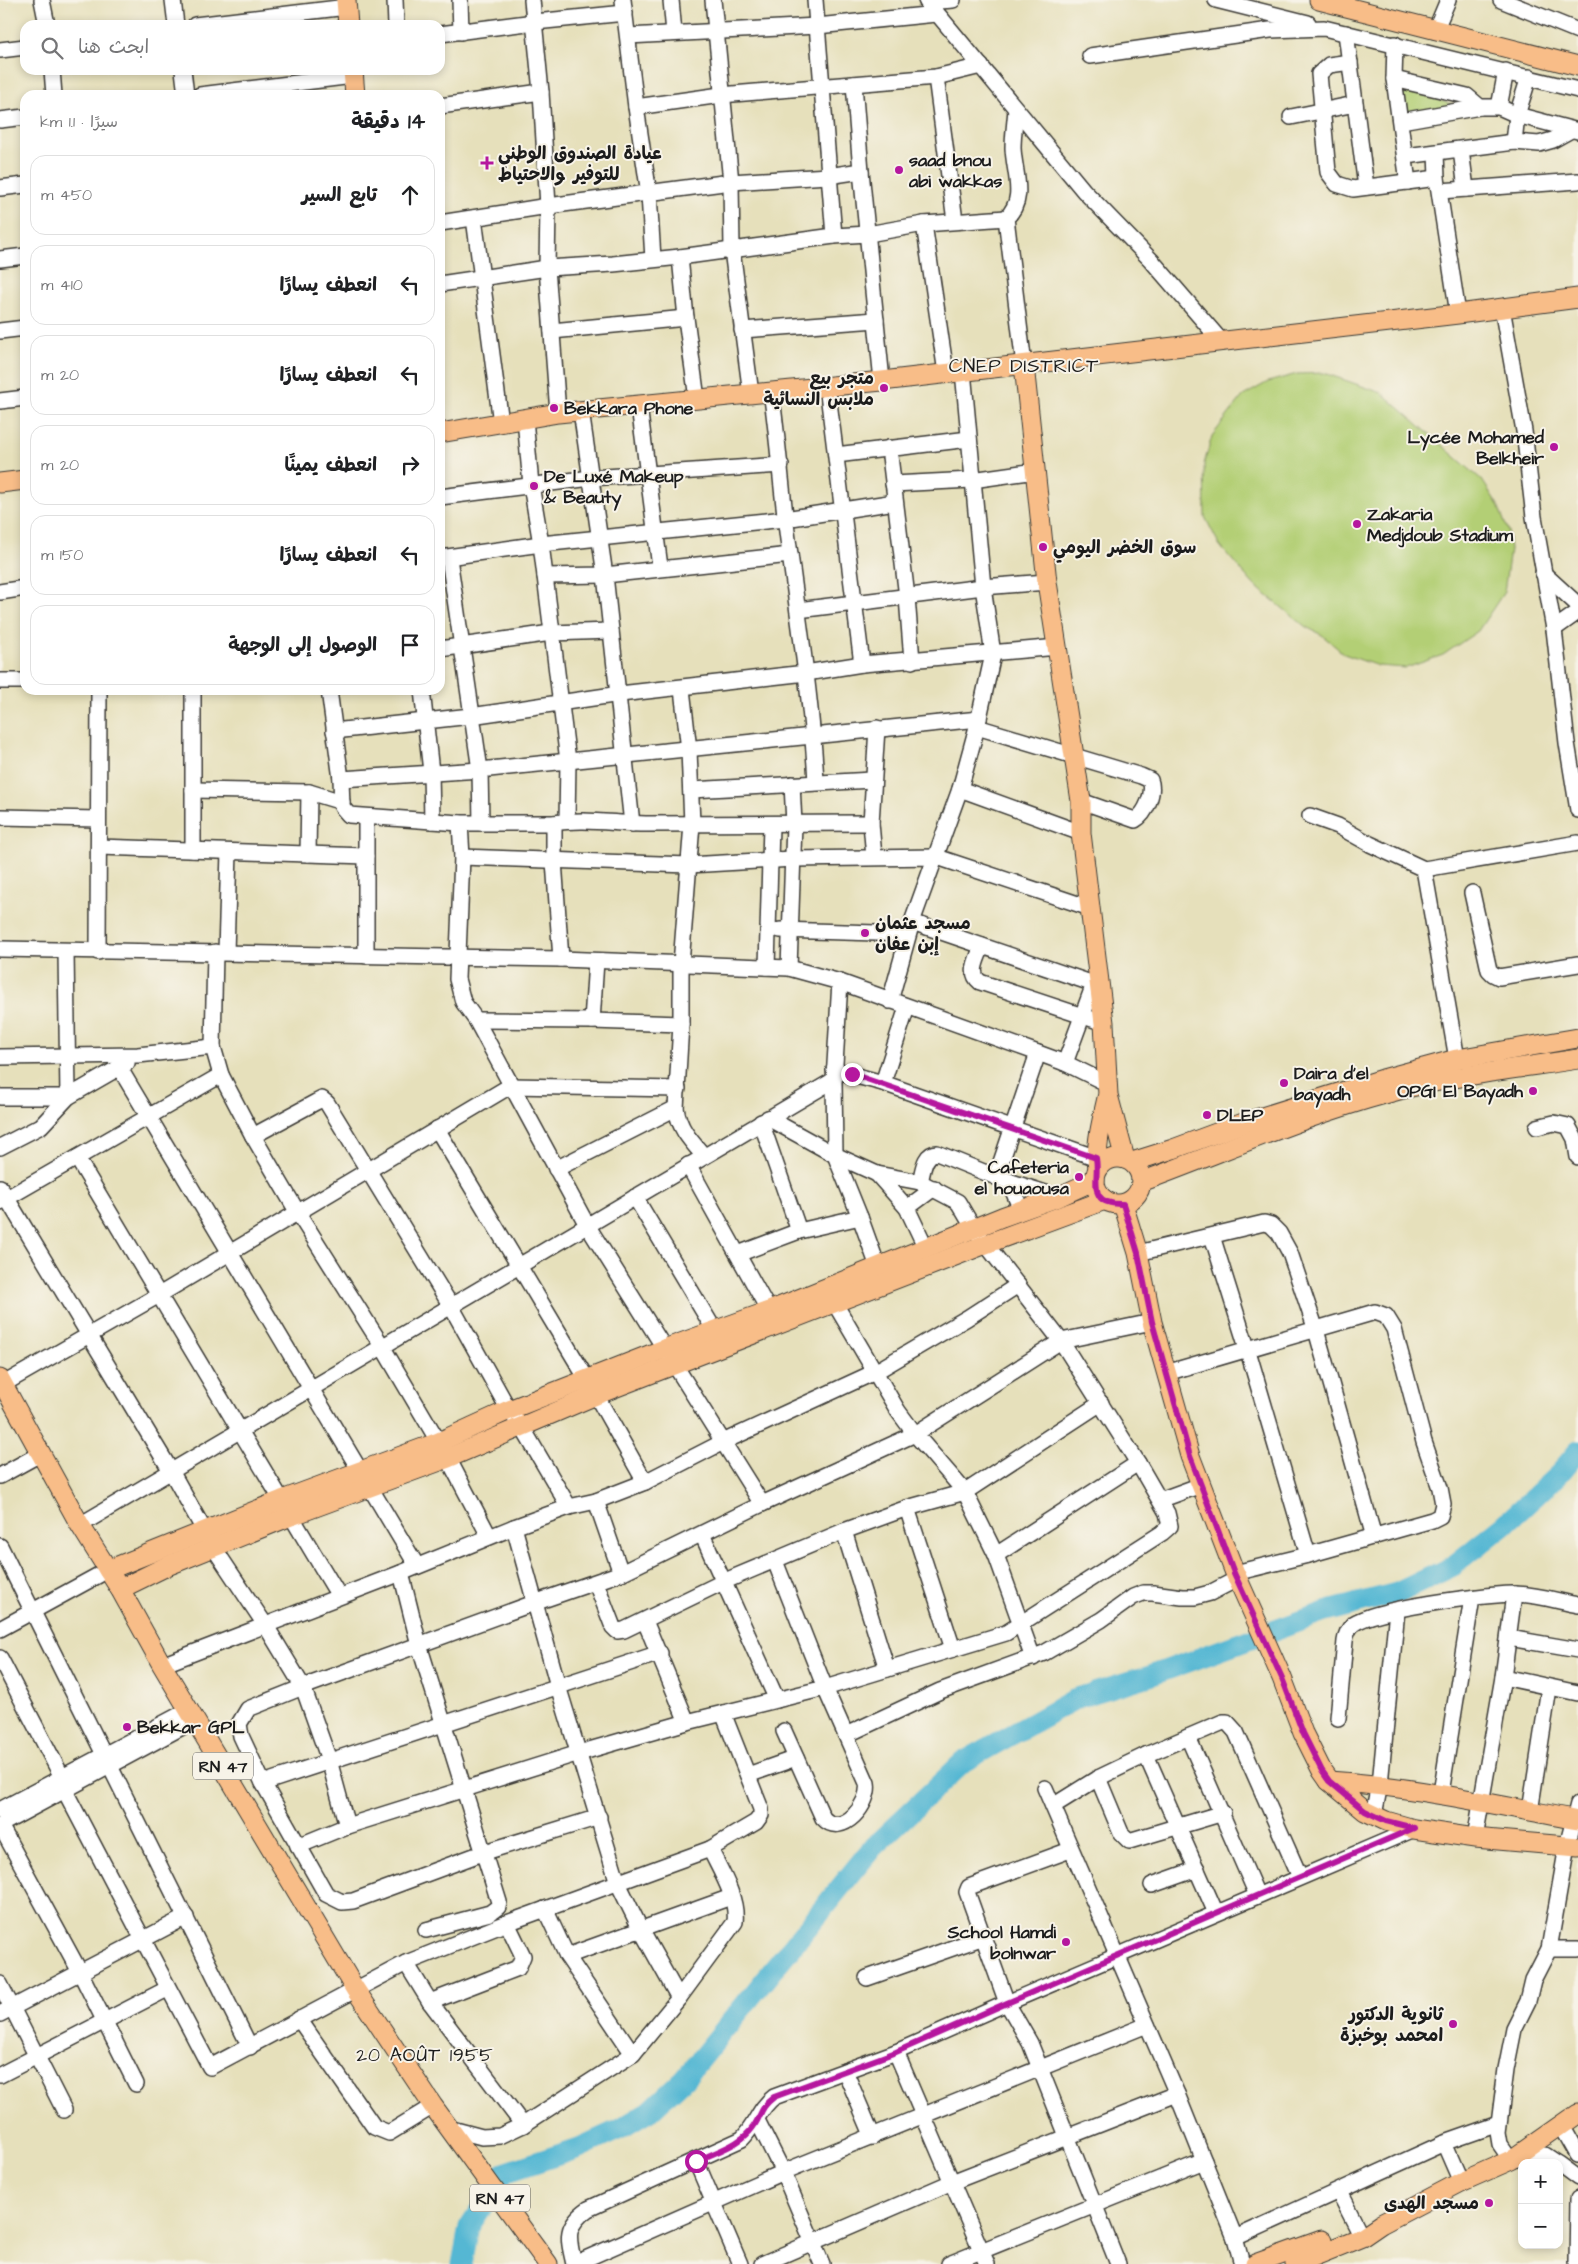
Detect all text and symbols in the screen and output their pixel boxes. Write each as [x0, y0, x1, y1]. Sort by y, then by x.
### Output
search box [20, 20, 445, 75]
icon: search [38, 34, 66, 62]
text: ابحث هنا [78, 34, 149, 61]
text: 14 دقيقة [351, 107, 425, 136]
text: سيرًا · 1.1 km [40, 111, 118, 133]
place label: عيادة الصندوق الوطني للتوفير والاحتياط [498, 141, 662, 187]
place label: saad bnou abi wakkas [908, 148, 1002, 194]
marker: عيادة الصندوق الوطني للتوفير والاحتياط [480, 156, 494, 170]
marker: saad bnou abi wakkas [893, 164, 905, 176]
icon: ahead [396, 181, 424, 209]
text: تابع السير [302, 182, 377, 209]
text: 450 m [41, 184, 92, 206]
icon: left [396, 271, 424, 299]
text: انعطف يسارًا [280, 272, 377, 299]
text: 410 m [41, 274, 83, 296]
district label: CNEP DISTRICT [949, 353, 1099, 380]
icon: left [396, 361, 424, 389]
text: انعطف يسارًا [280, 362, 377, 389]
text: 20 m [41, 364, 79, 386]
place label: متجر بيع ملابس النسائية [763, 366, 874, 412]
marker: متجر بيع ملابس النسائية [878, 382, 890, 394]
place label: Bekkara Phone [564, 396, 694, 421]
marker: Bekkara Phone [548, 402, 560, 414]
place label: Lycée Mohamed Belkheir [1408, 425, 1545, 471]
marker: Lycée Mohamed Belkheir [1548, 441, 1560, 453]
icon: right [396, 451, 424, 479]
text: انعطف يمينًا [285, 452, 377, 479]
text: 20 m [41, 454, 79, 476]
place label: De Luxé Makeup & Beauty [543, 464, 684, 511]
marker: De Luxé Makeup & Beauty [528, 480, 540, 492]
place label: Zakaria Medjdoub Stadium [1367, 502, 1514, 548]
marker: Zakaria Medjdoub Stadium [1351, 518, 1363, 530]
place label: سوق الخضر اليومي [1053, 535, 1196, 563]
icon: left [396, 541, 424, 569]
marker: سوق الخضر اليومي [1037, 541, 1049, 553]
text: انعطف يسارًا [280, 542, 377, 569]
text: 150 m [41, 544, 83, 566]
icon: arrive [396, 631, 424, 659]
text: الوصول إلى الوجهة [228, 632, 377, 659]
place label: مسجد عثمان إبن عفان [875, 911, 971, 957]
marker: مسجد عثمان إبن عفان [859, 927, 871, 939]
place label: Daira d'el bayadh [1294, 1061, 1369, 1108]
route end [841, 1063, 864, 1086]
marker: Daira d'el bayadh [1278, 1077, 1290, 1089]
place label: OPGI El Bayadh [1397, 1079, 1524, 1105]
marker: OPGI El Bayadh [1527, 1085, 1539, 1097]
place label: DLEP [1217, 1103, 1264, 1128]
marker: DLEP [1201, 1109, 1213, 1121]
place label: Cafeteria el houaousa [974, 1155, 1070, 1201]
marker: Cafeteria el houaousa [1073, 1171, 1085, 1183]
place label: Bekkar GPL [137, 1715, 245, 1740]
marker: Bekkar GPL [121, 1721, 133, 1733]
road number: RN 47 [193, 1752, 253, 1780]
place label: School Hamdi bolnwar [947, 1920, 1056, 1966]
marker: School Hamdi bolnwar [1060, 1936, 1072, 1948]
place label: ثانوية الدكتور امحمد بوخبزة [1340, 2002, 1445, 2048]
marker: ثانوية الدكتور امحمد بوخبزة [1447, 2018, 1459, 2030]
district label: 20 AOÛT 1955 [356, 2042, 494, 2069]
route start [685, 2150, 708, 2173]
map controls [1518, 2159, 1563, 2249]
button: + [1518, 2159, 1563, 2204]
road number: RN 47 [470, 2184, 530, 2212]
place label: مسجد الهدى [1384, 2191, 1479, 2216]
marker: مسجد الهدى [1483, 2197, 1495, 2209]
button: − [1518, 2204, 1563, 2249]

